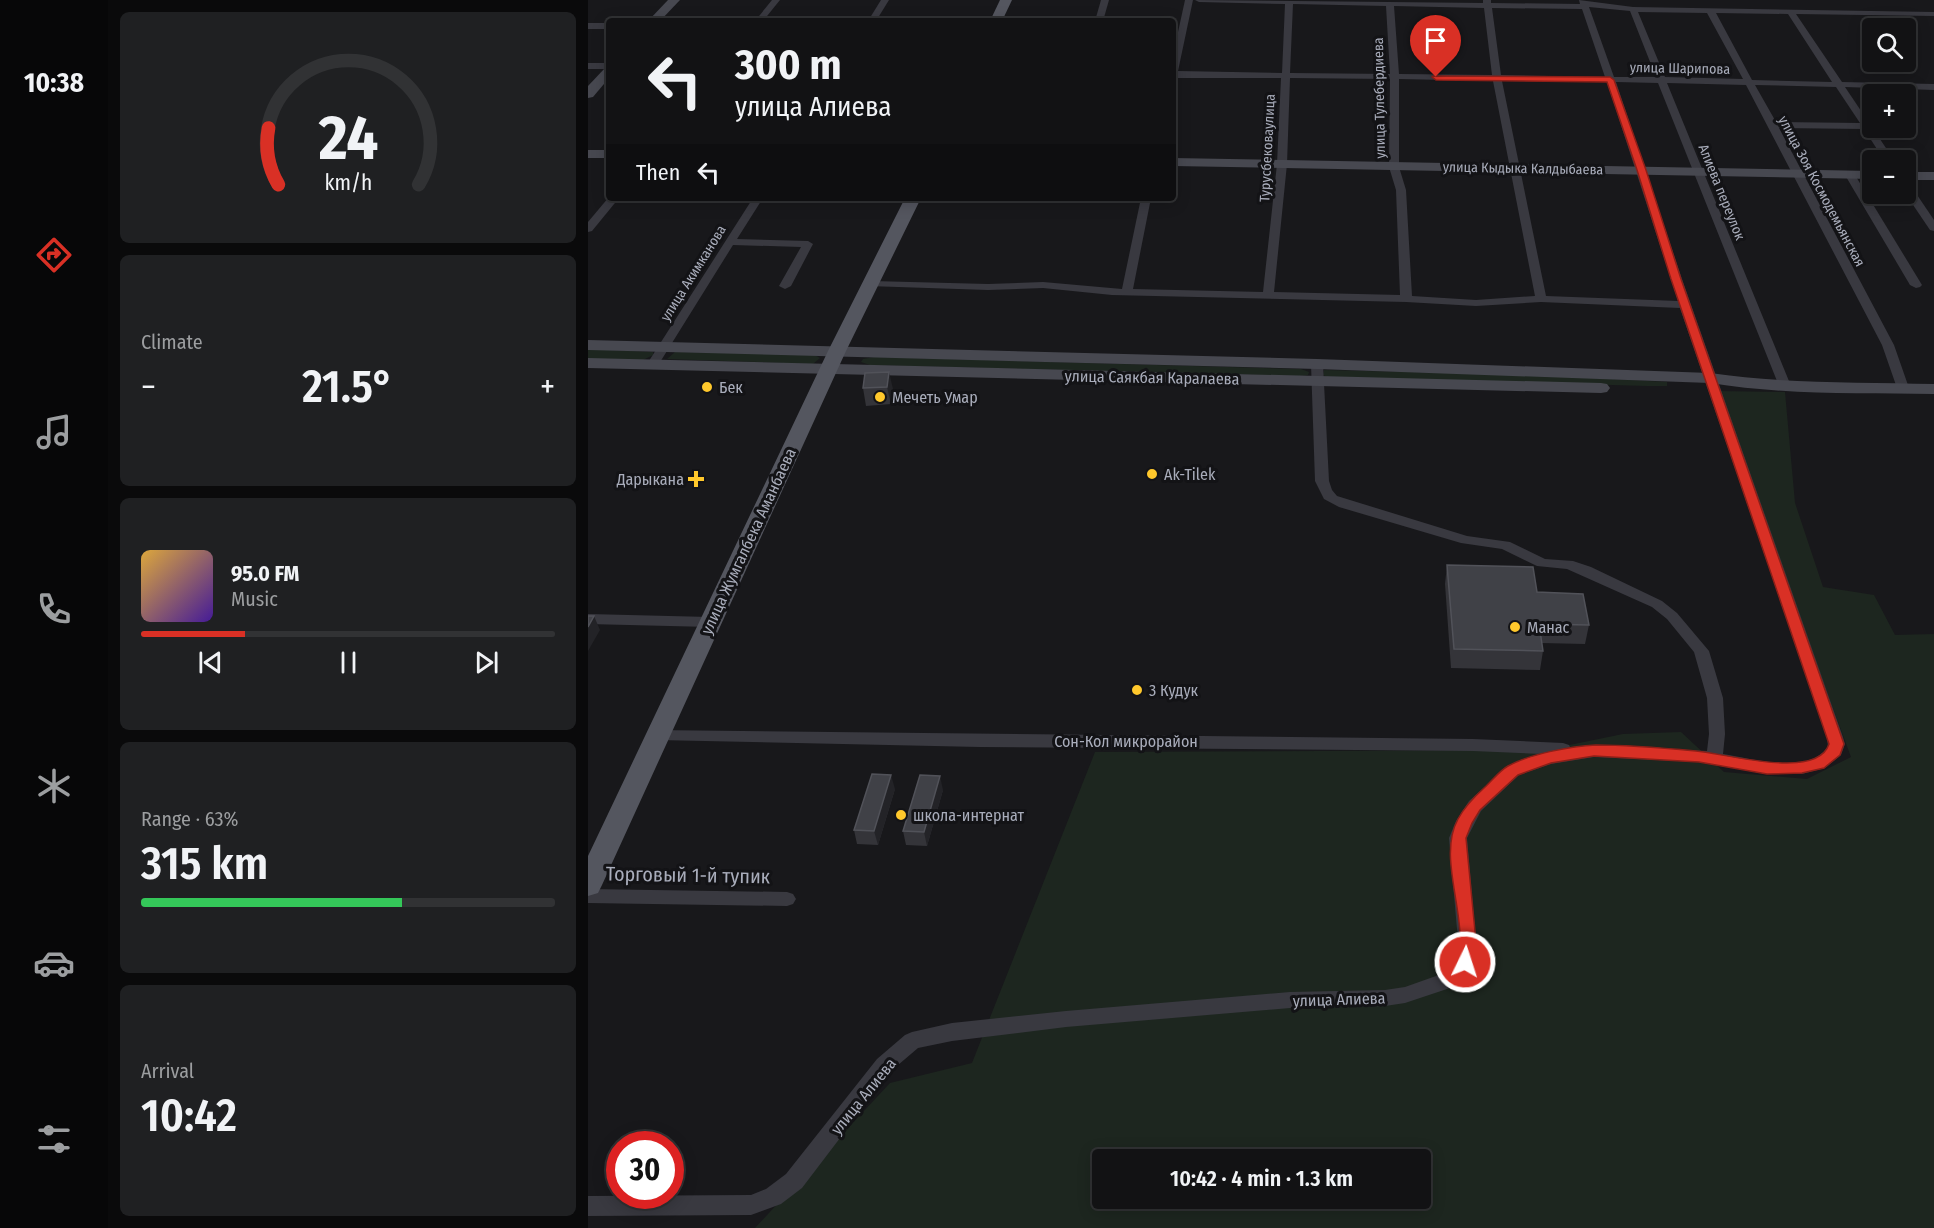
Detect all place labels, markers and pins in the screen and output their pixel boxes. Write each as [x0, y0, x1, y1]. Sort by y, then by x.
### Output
pin [1410, 15, 1461, 77]
place label: Бек [719, 378, 743, 397]
marker: Бек [700, 380, 714, 394]
place label: Мечеть Умар [892, 388, 978, 407]
marker: Мечеть Умар [873, 390, 887, 404]
place label: Ak-Tilek [1164, 465, 1216, 484]
marker: Ak-Tilek [1145, 467, 1159, 481]
place label: Дарыкана [616, 470, 684, 489]
marker: Дарыкана [689, 472, 703, 486]
place label: Манас [1527, 618, 1570, 637]
marker: Манас [1508, 620, 1522, 634]
place label: 3 Кудук [1149, 681, 1199, 700]
marker: 3 Кудук [1130, 683, 1144, 697]
place label: школа-интернат [913, 806, 1025, 825]
marker: школа-интернат [894, 808, 908, 822]

